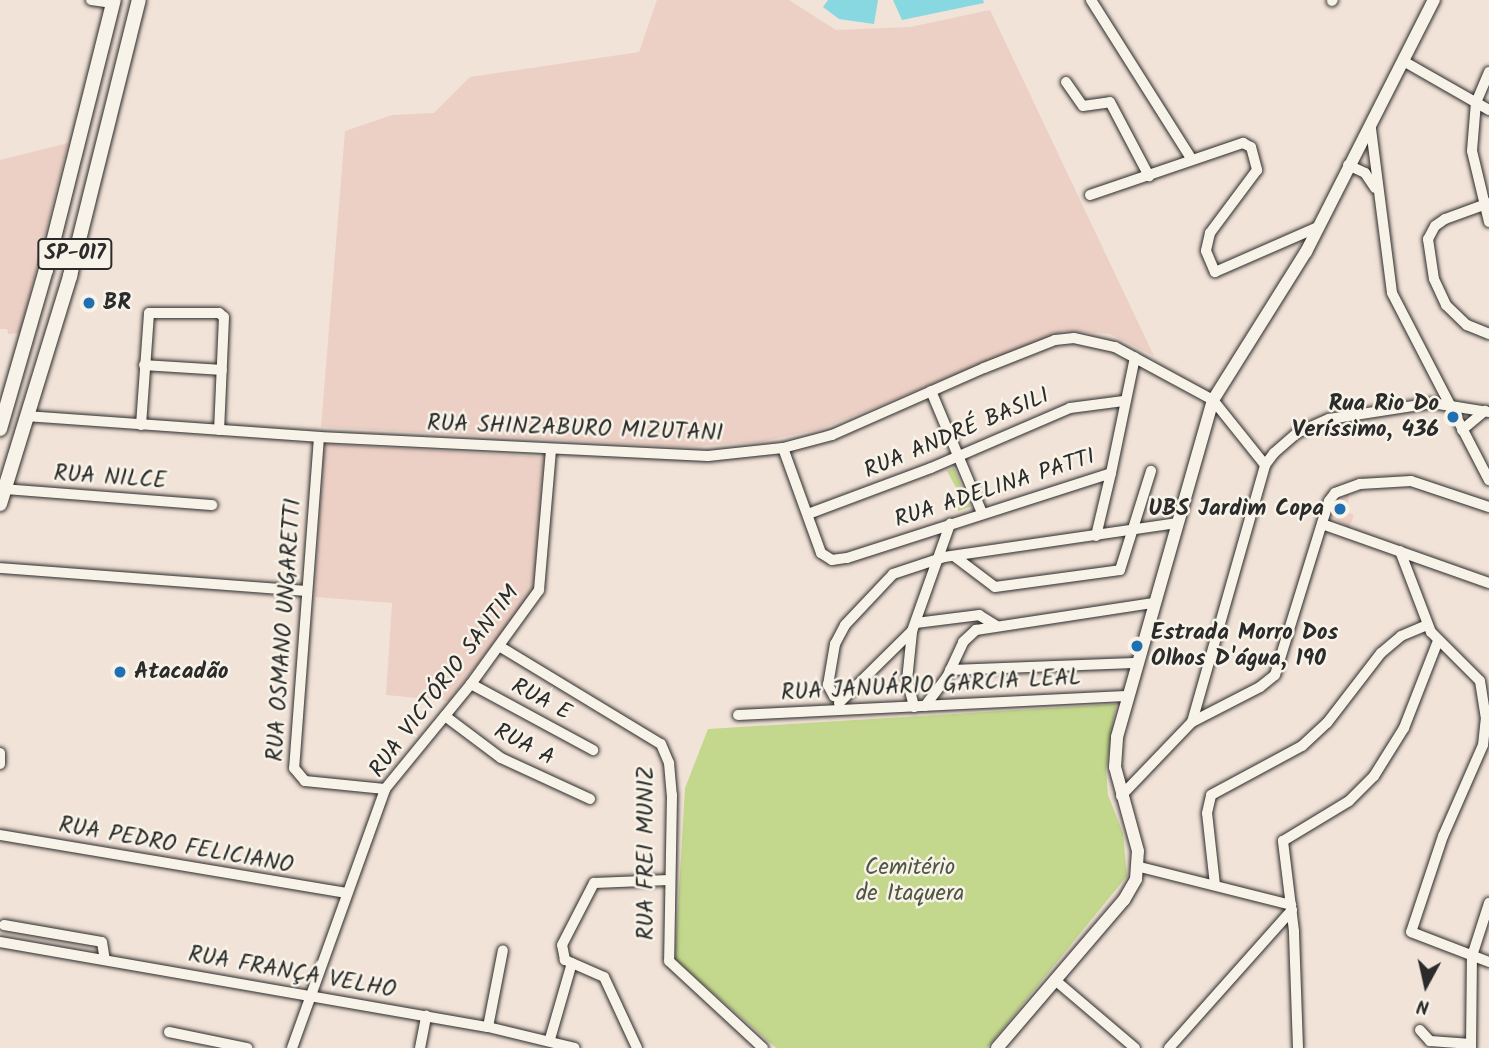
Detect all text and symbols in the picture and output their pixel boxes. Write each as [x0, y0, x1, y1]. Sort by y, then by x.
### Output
road number: SP-017 [36, 236, 114, 272]
place label: BR [103, 289, 131, 317]
marker: BR [81, 295, 97, 311]
street label: RUA ANDRÉ BASILI [860, 383, 1054, 485]
place label: Rua Rio Do Veríssimo, 436 [1292, 390, 1439, 444]
marker: Rua Rio Do Veríssimo, 436 [1445, 409, 1461, 425]
street label: RUA SHINZABURO MIZUTANI [426, 410, 724, 448]
street label: RUA ADELINA PATTI [891, 444, 1099, 534]
street label: RUA NILCE [53, 460, 167, 496]
place label: UBS Jardim Copa [1148, 495, 1324, 523]
street label: RUA OSMANO UNGARETTI [262, 497, 308, 763]
marker: UBS Jardim Copa [1330, 499, 1350, 519]
street label: RUA VICTÓRIO SANTIM [364, 581, 526, 783]
place label: Estrada Morro Dos Olhos D'água, 190 [1151, 619, 1338, 673]
marker: Estrada Morro Dos Olhos D'água, 190 [1129, 638, 1145, 654]
place label: Atacadão [134, 658, 228, 686]
marker: Atacadão [112, 664, 128, 680]
street label: RUA JANUÁRIO GARCIA LEAL [780, 664, 1082, 708]
street label: RUA E [506, 673, 576, 727]
street label: RUA A [489, 718, 559, 772]
street label: RUA FREI MUNIZ [633, 766, 661, 940]
street label: RUA PEDRO FELICIANO [57, 812, 295, 880]
park label: Cemitério de Itaquera [856, 854, 964, 908]
street label: RUA FRANÇA VELHO [186, 941, 398, 1005]
north arrow [1391, 950, 1461, 1020]
text: N [1415, 990, 1431, 1021]

